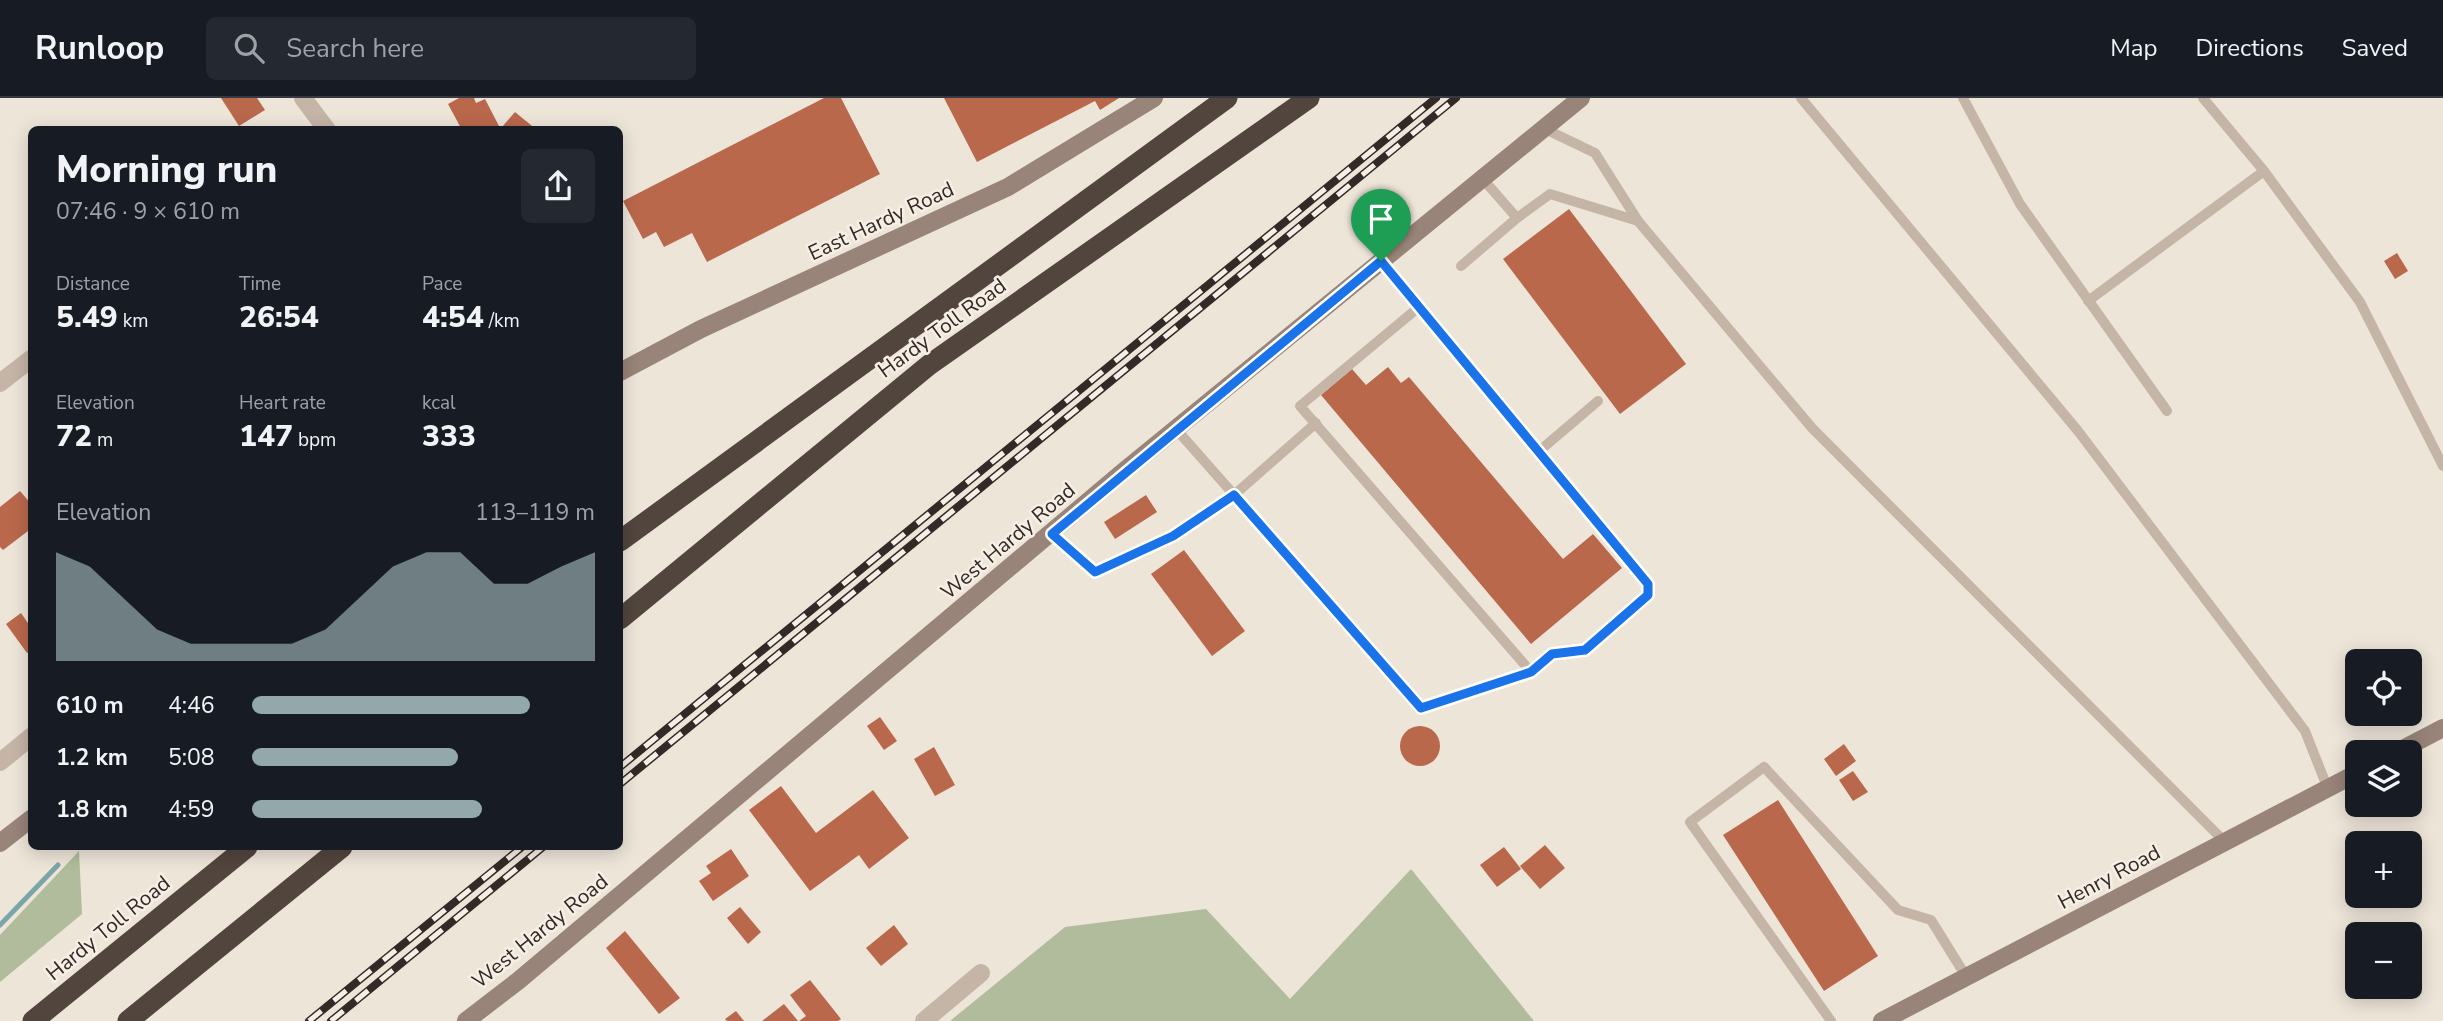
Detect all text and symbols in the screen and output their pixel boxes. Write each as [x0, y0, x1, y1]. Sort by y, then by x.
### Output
search box [206, 17, 696, 80]
text: Runloop [35, 26, 164, 71]
icon: search [230, 29, 268, 67]
text: Search here [286, 31, 424, 66]
text: Map [2110, 32, 2157, 64]
text: Directions [2195, 32, 2304, 64]
text: Saved [2342, 32, 2408, 64]
text: Morning run [56, 144, 277, 195]
button: share [521, 149, 595, 223]
street label: East Hardy Road [804, 175, 958, 267]
pin [1351, 189, 1411, 261]
text: 07:46 · 9 × 610 m [56, 196, 240, 227]
icon: arrive [1362, 200, 1400, 238]
text: Distance [56, 271, 130, 297]
text: Time [239, 271, 281, 297]
text: Pace [422, 271, 462, 297]
street label: Hardy Toll Road [872, 272, 1012, 384]
text: 5.49 [56, 297, 118, 338]
text: 26:54 [239, 297, 319, 338]
text: 4:54 [422, 297, 484, 338]
text: km [118, 308, 148, 334]
text: /km [484, 308, 520, 334]
text: Elevation [56, 390, 135, 416]
text: Heart rate [239, 390, 326, 416]
text: kcal [422, 390, 456, 416]
text: 72 [56, 416, 92, 457]
text: 147 [239, 416, 293, 457]
text: 333 [422, 416, 476, 457]
text: m [92, 427, 113, 453]
text: bpm [293, 427, 336, 453]
street label: West Hardy Road [935, 476, 1081, 606]
text: Elevation [56, 497, 151, 528]
text: 113–119 m [475, 497, 595, 528]
map controls [2345, 649, 2422, 999]
button: locate [2345, 649, 2422, 726]
text: 610 m [56, 690, 124, 721]
text: 4:46 [168, 690, 215, 721]
button: layers [2345, 740, 2422, 817]
text: 1.2 km [56, 742, 128, 773]
text: 5:08 [168, 742, 215, 773]
text: 1.8 km [56, 794, 128, 825]
text: 4:59 [168, 794, 215, 825]
button: + [2345, 831, 2422, 908]
street label: Henry Road [2053, 838, 2165, 916]
street label: West Hardy Road [466, 867, 614, 995]
street label: Hardy Toll Road [40, 869, 176, 987]
button: − [2345, 922, 2422, 999]

